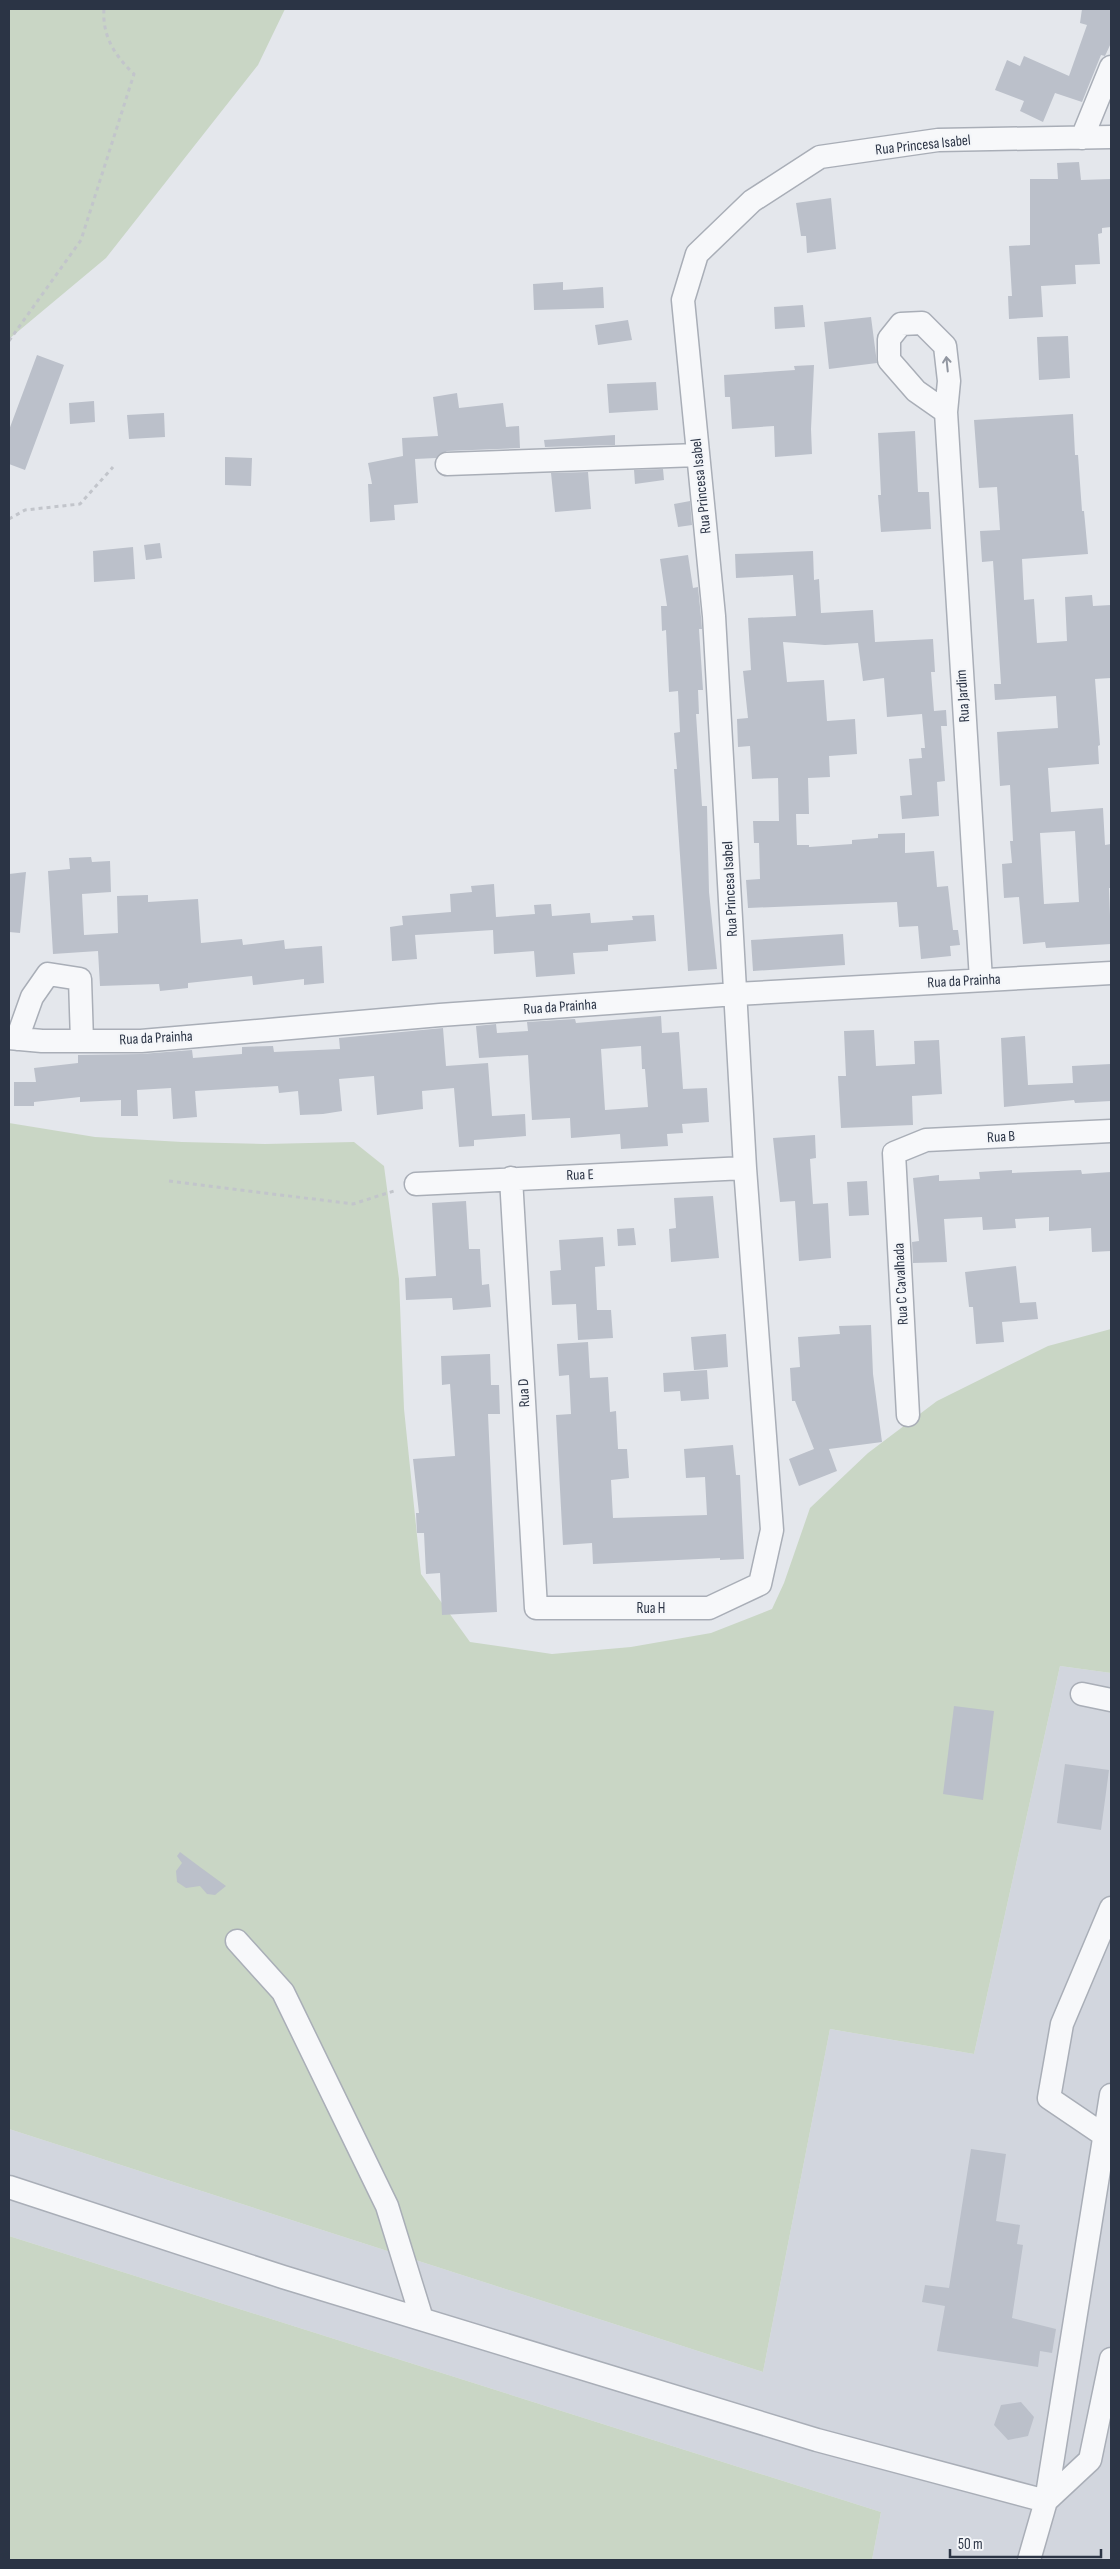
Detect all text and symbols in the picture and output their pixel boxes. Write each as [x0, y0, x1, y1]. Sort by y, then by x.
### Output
street label: Rua Princesa Isabel [874, 131, 972, 159]
one-way arrow [942, 356, 952, 372]
street label: Rua Princesa Isabel [687, 437, 715, 535]
street label: Rua Jardim [952, 669, 974, 723]
street label: Rua Princesa Isabel [718, 841, 742, 937]
street label: Rua da Prainha [927, 970, 1001, 992]
street label: Rua da Prainha [523, 995, 597, 1019]
street label: Rua da Prainha [119, 1027, 193, 1049]
street label: Rua B [986, 1127, 1016, 1147]
street label: Rua E [566, 1165, 594, 1185]
street label: Rua C Cavalhada [889, 1242, 913, 1325]
street label: Rua D [514, 1378, 534, 1408]
street label: Rua H [637, 1599, 665, 1618]
scale bar [950, 2526, 1101, 2558]
text: 50 m [958, 2535, 983, 2554]

